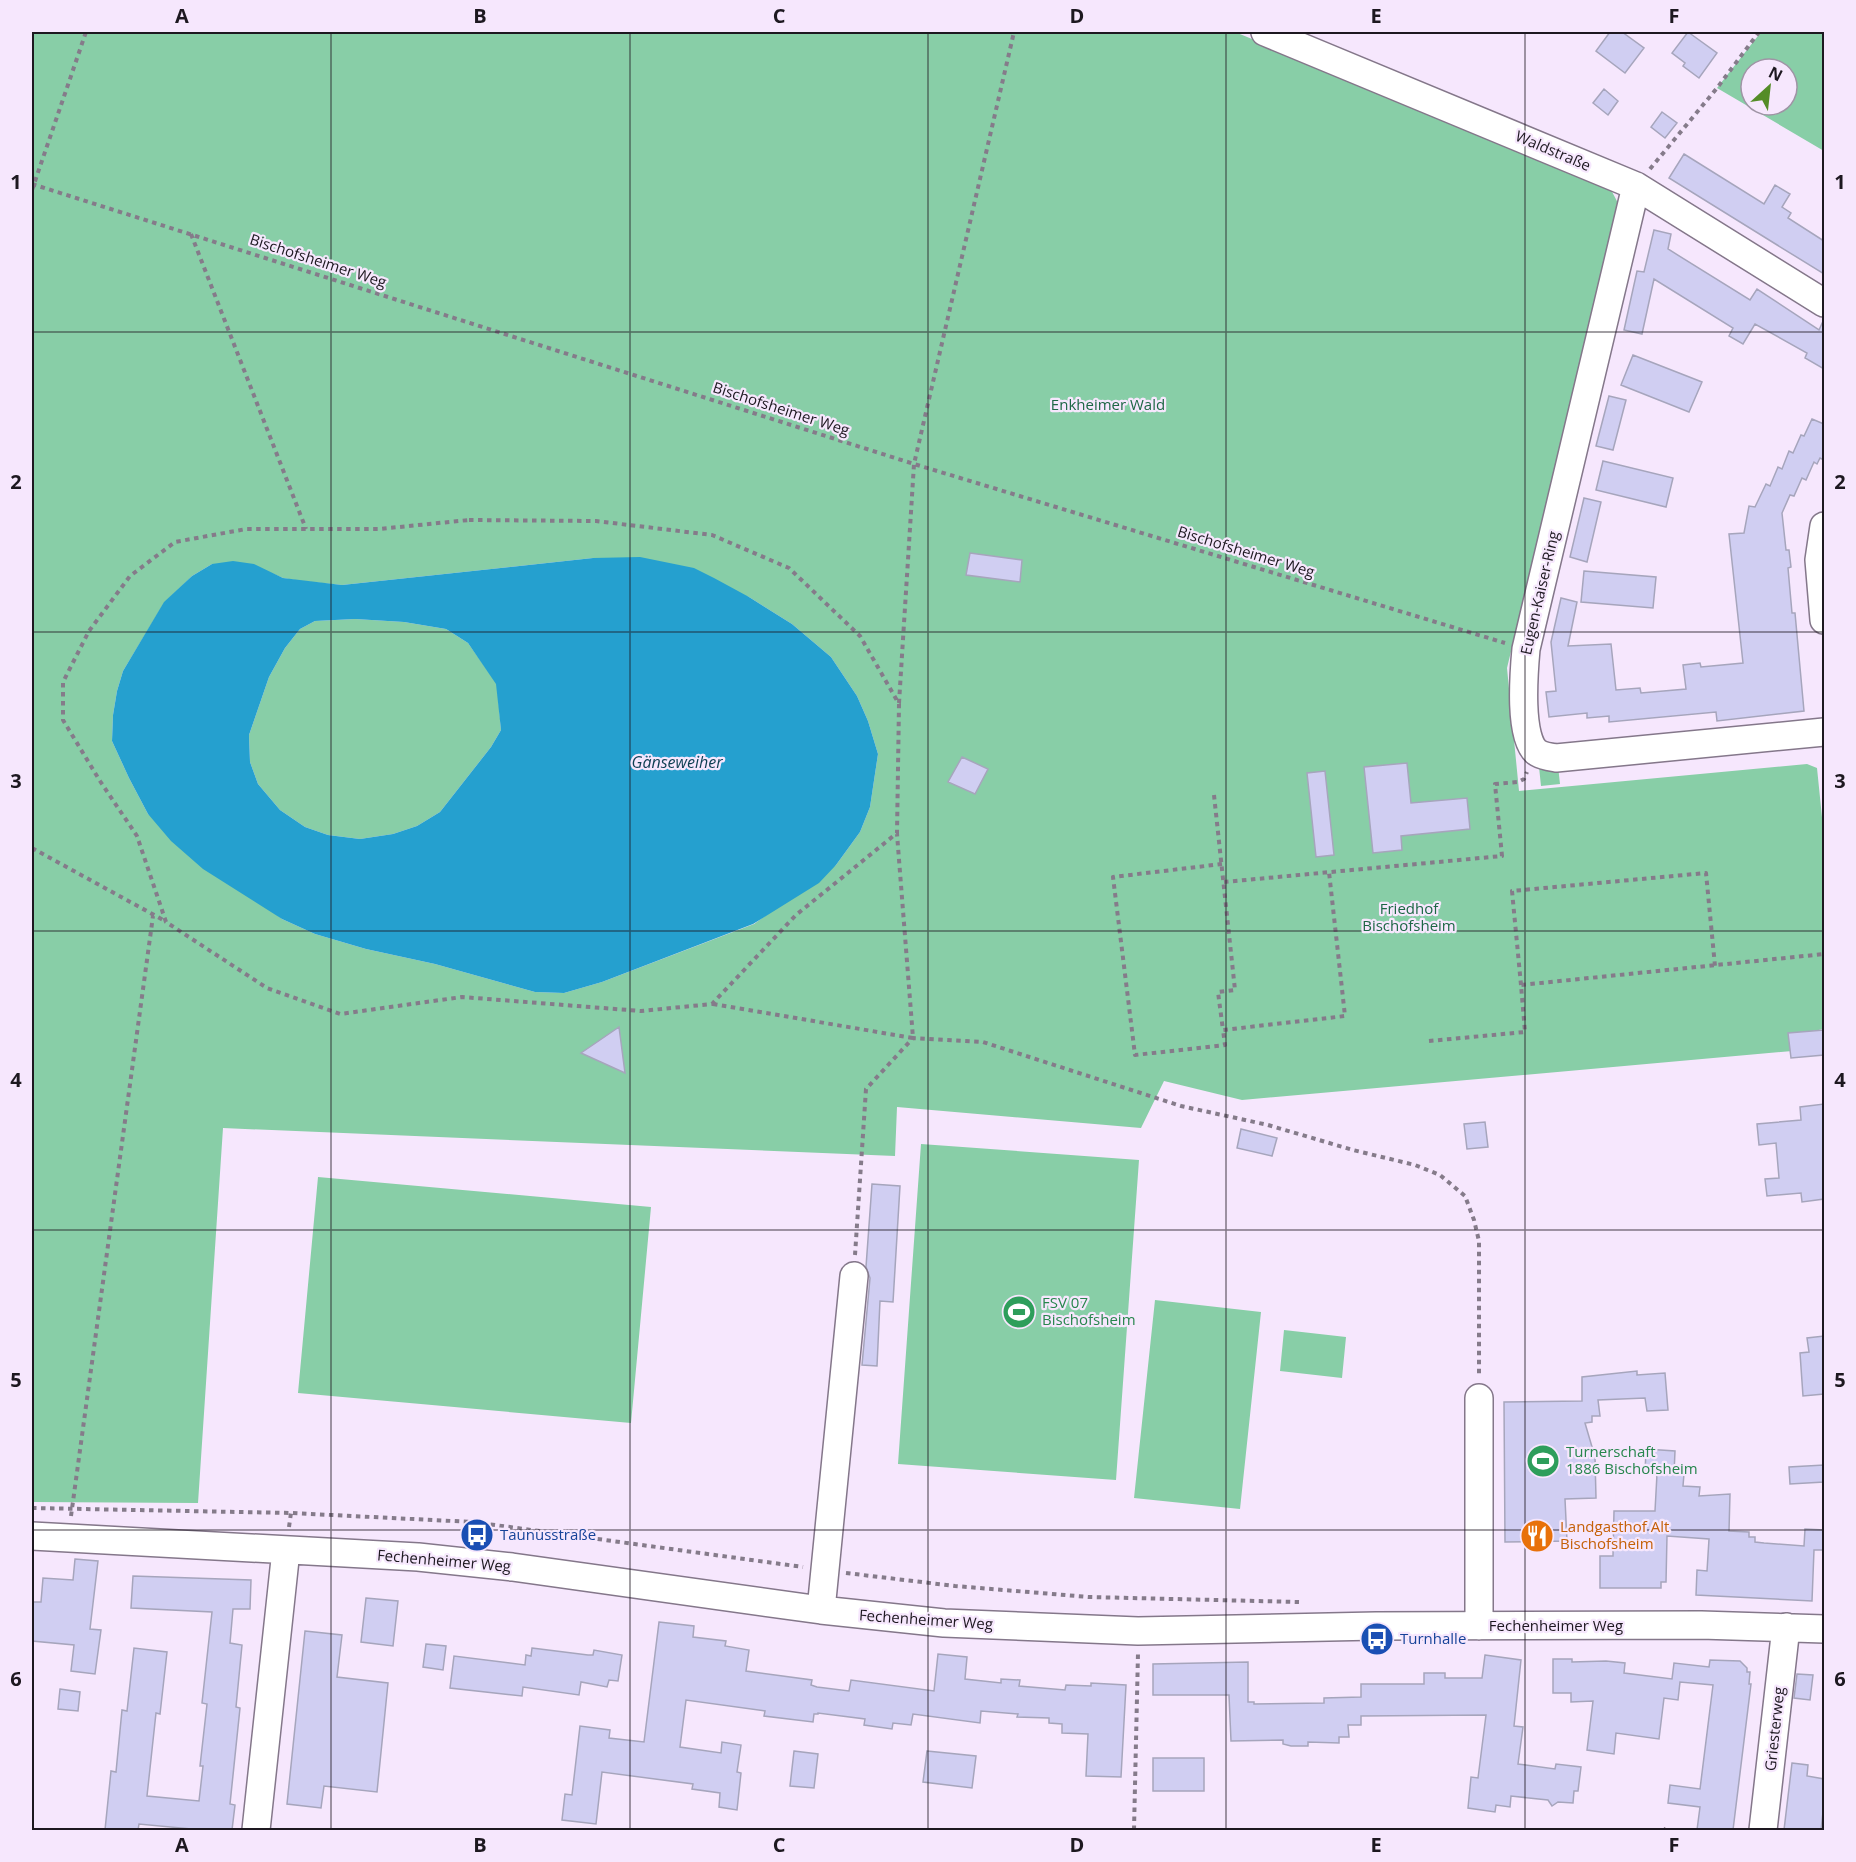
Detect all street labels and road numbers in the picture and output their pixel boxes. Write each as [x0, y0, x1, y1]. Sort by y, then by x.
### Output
street label: Waldstraße [1513, 125, 1594, 175]
street label: Bischofsheimer Weg [248, 229, 389, 292]
street label: Bischofsheimer Weg [711, 377, 852, 440]
street label: Bischofsheimer Weg [1175, 521, 1317, 581]
street label: Eugen-Kaiser-Ring [1515, 529, 1563, 657]
street label: Fechenheimer Weg [376, 1544, 512, 1576]
street label: Fechenheimer Weg [858, 1604, 994, 1634]
street label: Fechenheimer Weg [1489, 1615, 1623, 1635]
street label: Griesterweg [1760, 1686, 1788, 1772]

